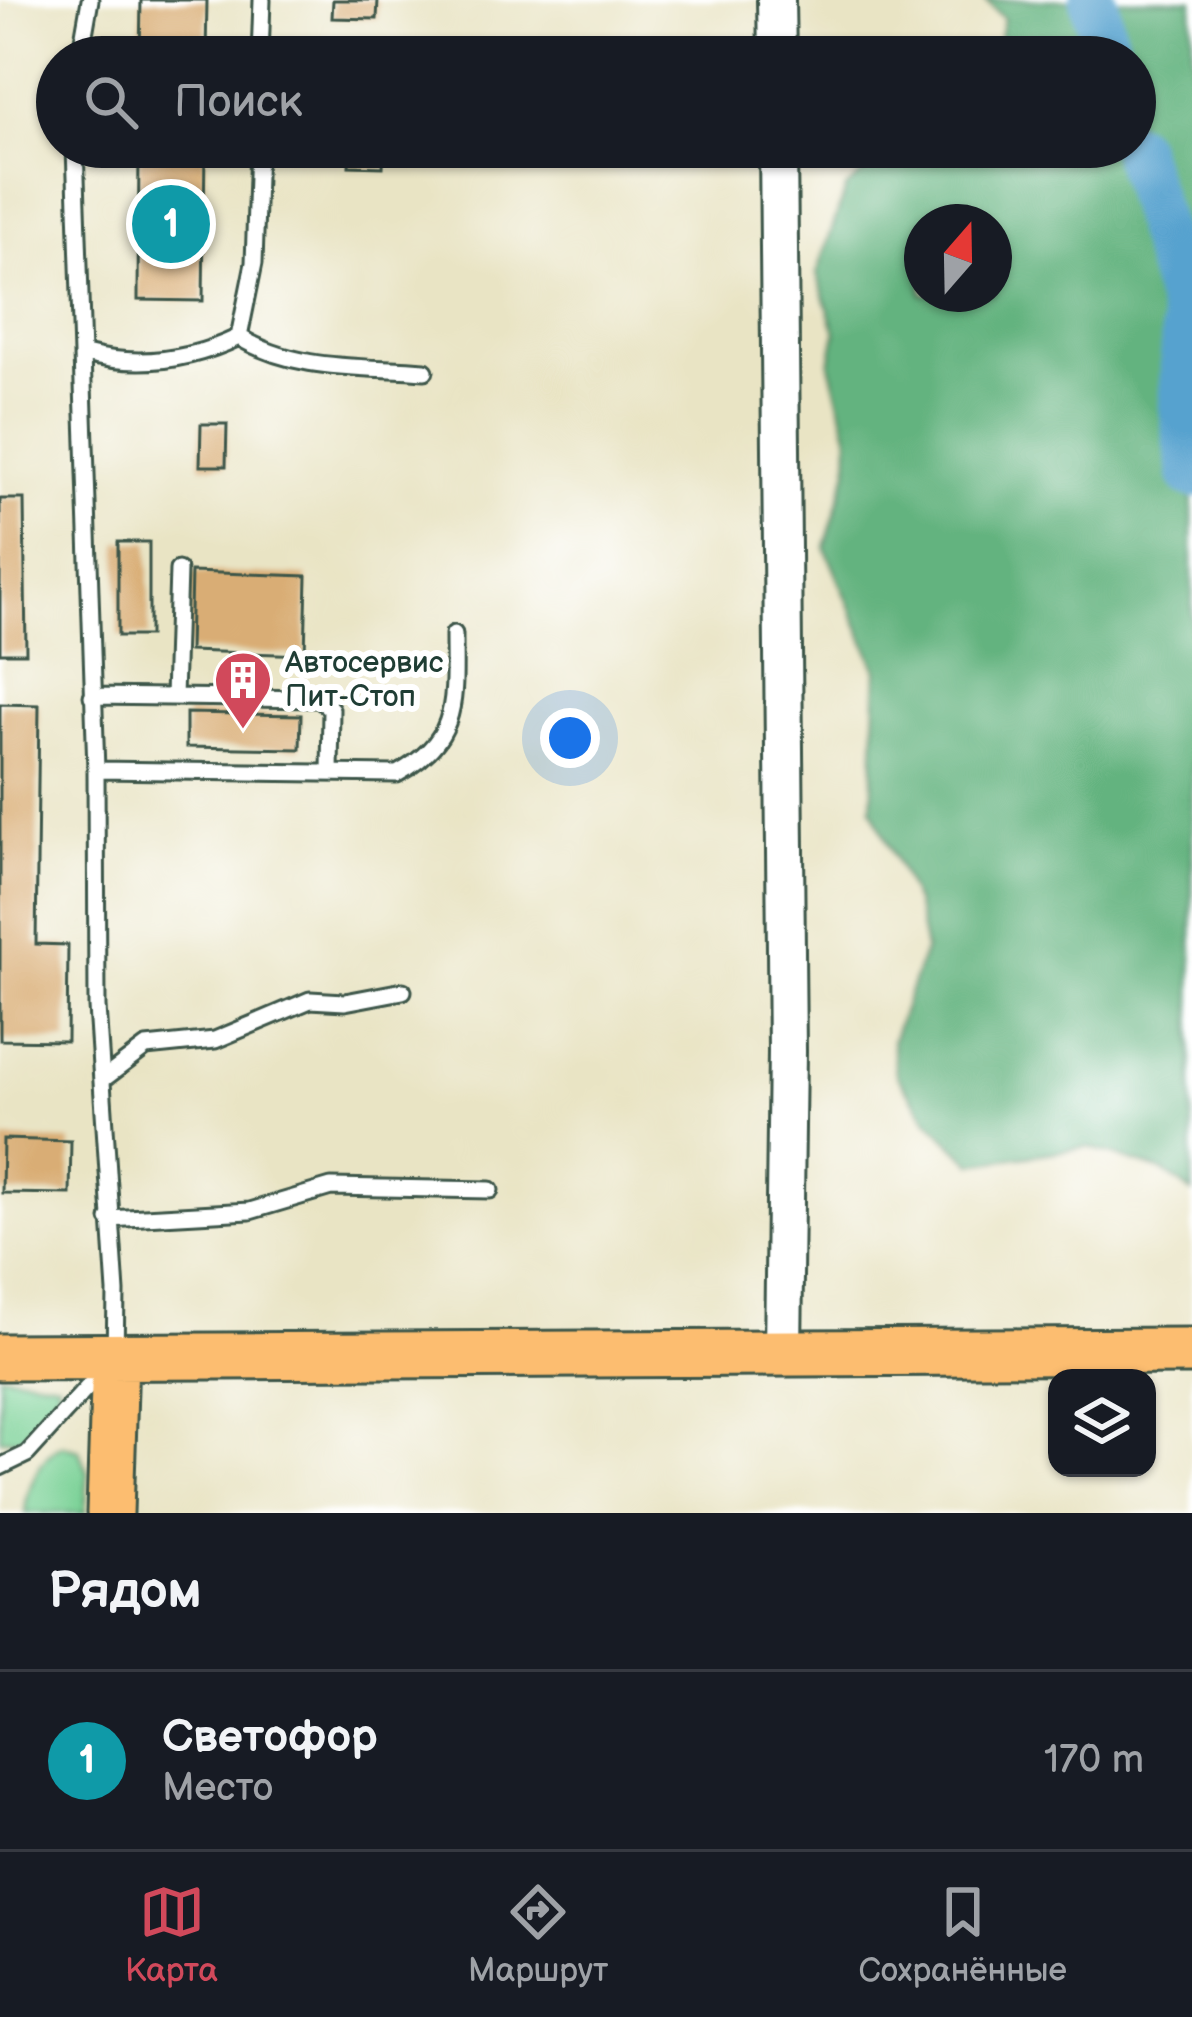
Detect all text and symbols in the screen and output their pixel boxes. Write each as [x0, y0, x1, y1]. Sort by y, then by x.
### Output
search box [36, 36, 1156, 168]
icon: search [78, 69, 144, 135]
text: Поиск [174, 75, 302, 130]
pin: 1 [132, 179, 210, 269]
north arrow [904, 204, 1012, 312]
place label: Автосервис Пит-Стоп [284, 645, 444, 715]
building icon: Автосервис Пит-Стоп [212, 649, 274, 731]
your location [540, 708, 600, 768]
map controls [1048, 1369, 1156, 1477]
button: layers [1048, 1369, 1156, 1477]
text: Рядом [48, 1561, 202, 1622]
text: Светофор [162, 1710, 378, 1765]
text: 1 [79, 1737, 95, 1784]
text: 170 m [1044, 1737, 1144, 1784]
text: Место [162, 1765, 273, 1812]
tab: Карта [125, 1879, 218, 1991]
tab: Маршрут [468, 1879, 608, 1991]
tab: Сохранённые [858, 1879, 1067, 1991]

